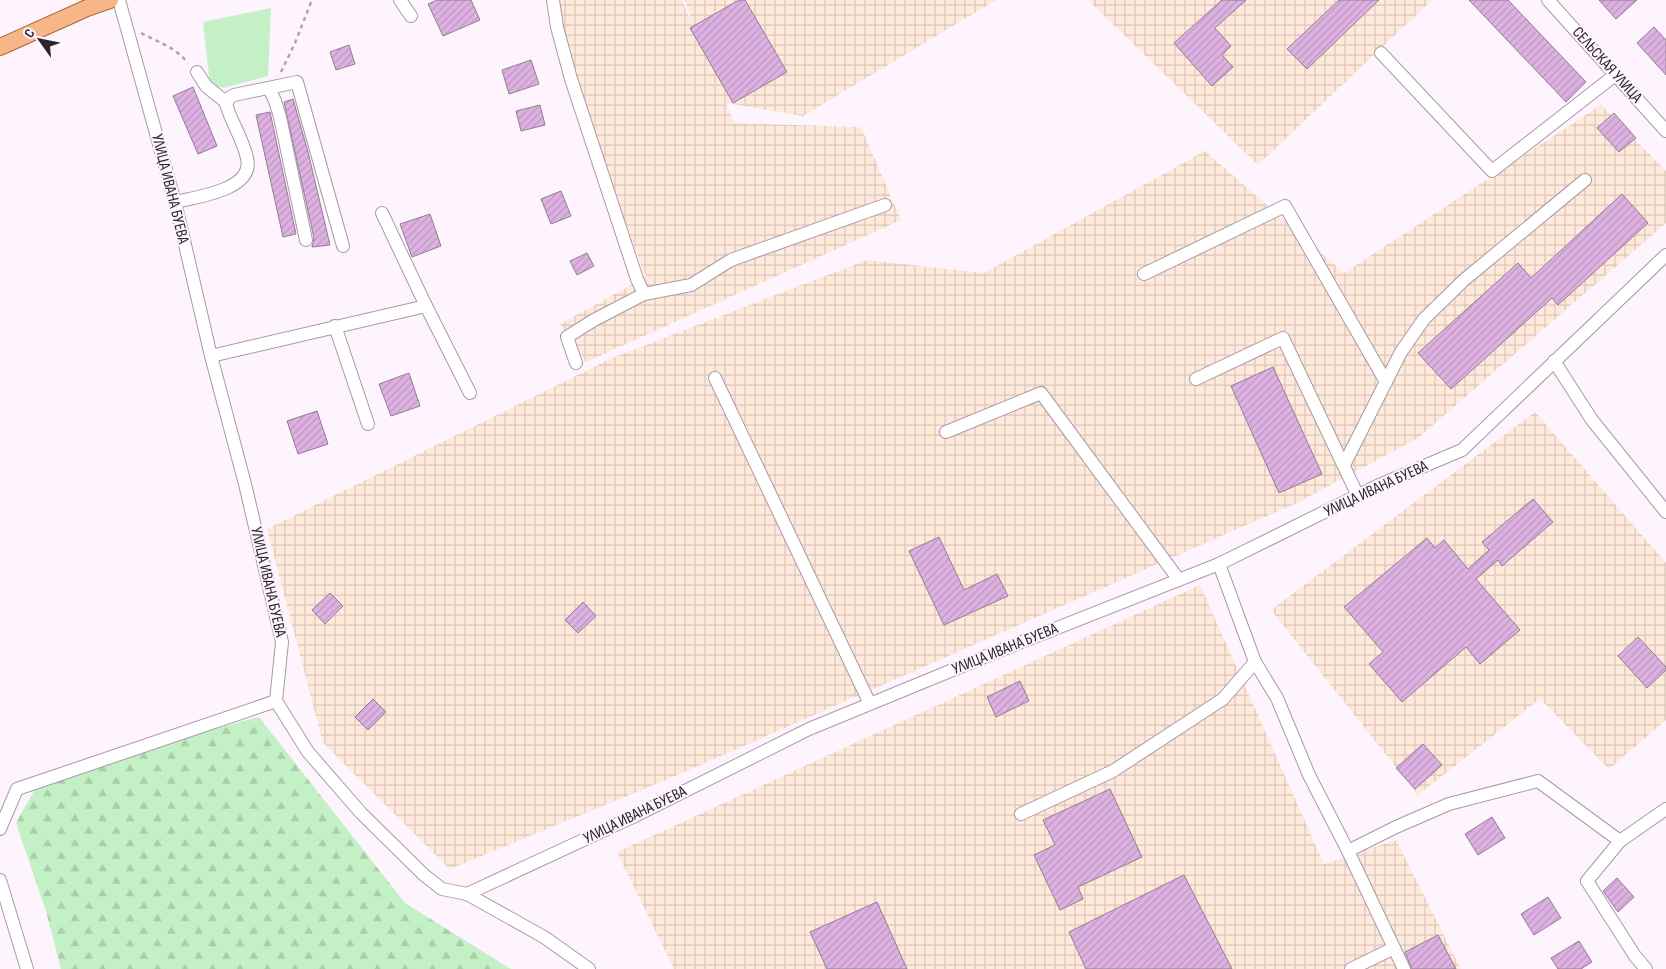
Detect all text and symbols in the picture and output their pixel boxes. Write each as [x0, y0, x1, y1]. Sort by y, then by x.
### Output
north arrow [15, 15, 65, 65]
street label: СЕЛЬСКАЯ УЛИЦА [1568, 23, 1646, 107]
text: С [20, 26, 39, 41]
street label: УЛИЦА ИВАНА БУЕВА [147, 132, 193, 246]
street label: УЛИЦА ИВАНА БУЕВА [1321, 457, 1431, 521]
street label: УЛИЦА ИВАНА БУЕВА [246, 525, 290, 639]
street label: УЛИЦА ИВАНА БУЕВА [949, 619, 1061, 679]
street label: УЛИЦА ИВАНА БУЕВА [580, 782, 690, 848]

